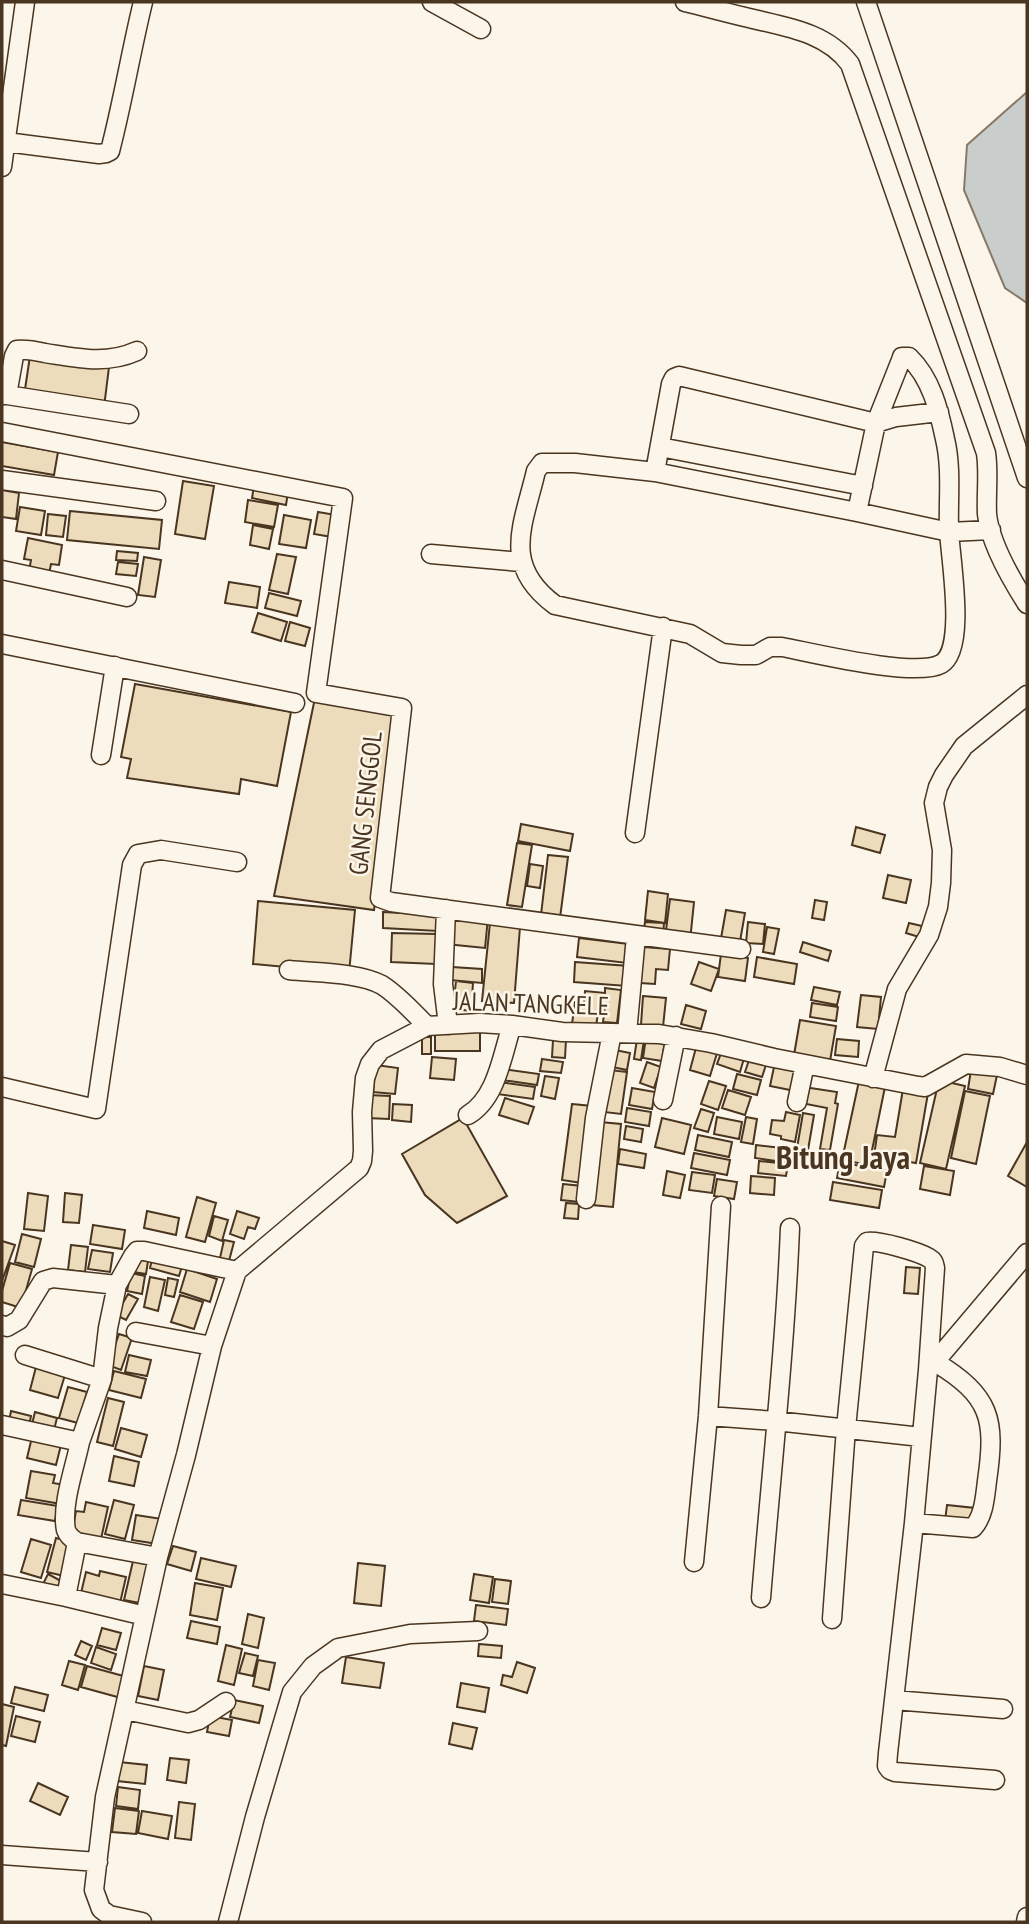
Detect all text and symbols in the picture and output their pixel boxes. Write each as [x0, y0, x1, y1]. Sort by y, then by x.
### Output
street label: GANG SENGGOL [341, 729, 389, 876]
street label: JALAN TANGKELE [452, 984, 609, 1022]
district label: Bitung Jaya [776, 1135, 910, 1178]

